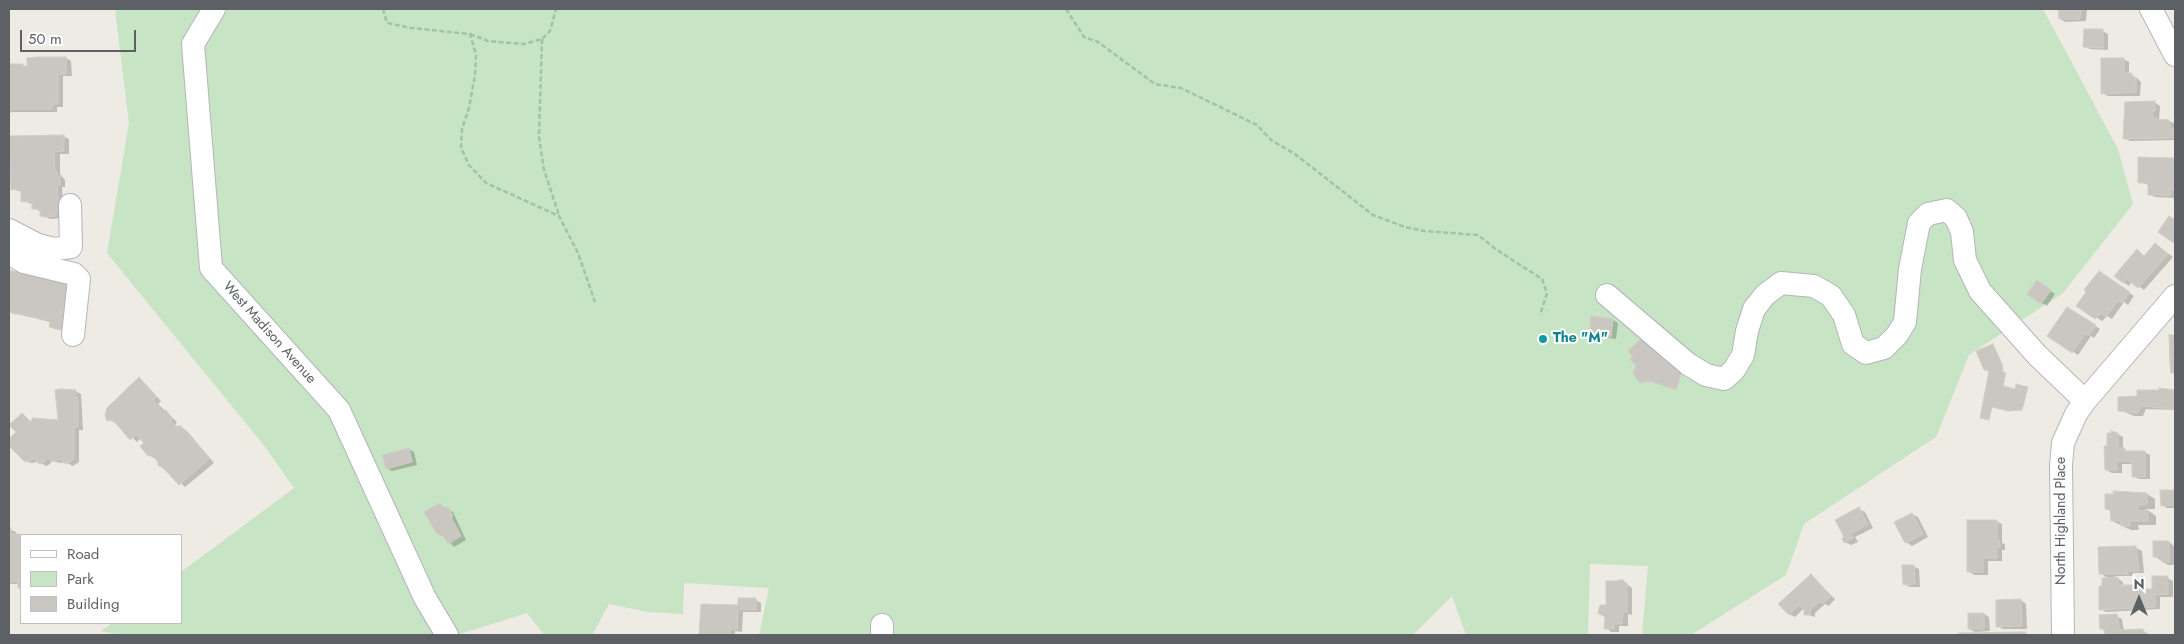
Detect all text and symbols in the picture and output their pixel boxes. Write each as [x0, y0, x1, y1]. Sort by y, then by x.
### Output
scale bar [22, 20, 139, 52]
text: 50 m [28, 28, 62, 50]
street label: West Madison Avenue [219, 279, 319, 387]
place label: The "M" [1553, 331, 1608, 347]
marker: The "M" [1537, 333, 1549, 345]
street label: North Highland Place [2054, 457, 2070, 585]
legend [20, 534, 182, 624]
text: Road [67, 543, 99, 565]
text: Park [67, 568, 94, 590]
north arrow [2114, 574, 2164, 624]
text: N [2133, 574, 2145, 594]
text: Building [67, 593, 119, 615]

